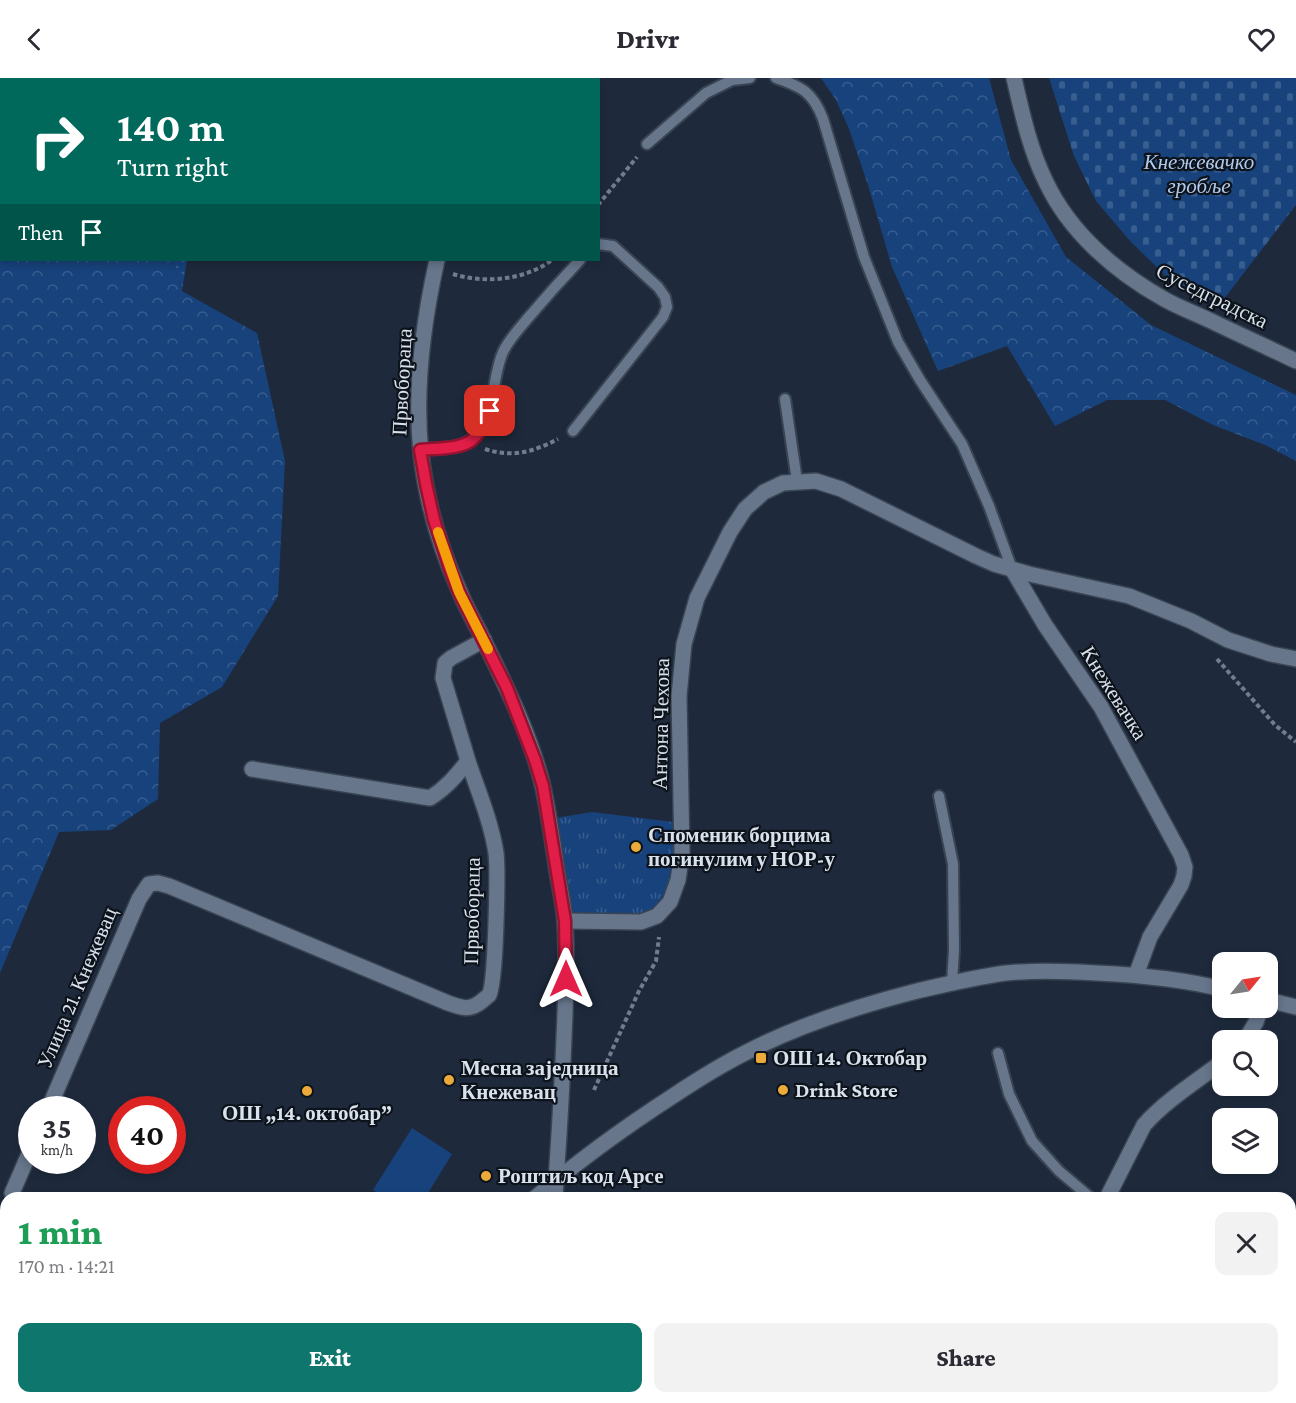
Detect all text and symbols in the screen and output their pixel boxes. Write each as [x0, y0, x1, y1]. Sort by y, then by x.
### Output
icon: back [18, 23, 51, 56]
icon: heart [1245, 23, 1278, 56]
text: Drivr [616, 24, 680, 54]
icon: right [18, 102, 96, 180]
text: 140 m [117, 103, 225, 150]
park label: Кнежевачко гробље [1143, 150, 1254, 198]
text: Turn right [117, 152, 228, 182]
icon: arrive [75, 216, 108, 249]
text: Then [18, 220, 63, 245]
street label: Суседградска [1152, 259, 1272, 334]
street label: Првобораца [387, 327, 417, 436]
pin [464, 385, 515, 436]
icon: arrive [473, 394, 506, 427]
street label: Кнежевачка [1076, 642, 1153, 745]
street label: Антона Чехова [648, 657, 674, 790]
place label: Споменик борцима погинулим у НОР-у [648, 823, 836, 871]
marker: Споменик борцима погинулим у НОР-у [629, 840, 643, 854]
street label: Првобораца [459, 856, 485, 965]
street label: Улица 21. Кнежевац [32, 904, 122, 1072]
position arrow [534, 947, 598, 1011]
north arrow [1212, 952, 1278, 1018]
map controls [1212, 952, 1278, 1174]
button: search [1212, 1030, 1278, 1096]
place label: ОШ 14. Октобар [773, 1046, 927, 1070]
marker: ОШ 14. Октобар [754, 1051, 768, 1065]
place label: Месна заједница Кнежевац [461, 1056, 619, 1104]
marker: Месна заједница Кнежевац [442, 1073, 456, 1087]
place label: Drink Store [795, 1078, 898, 1102]
marker: Drink Store [776, 1083, 790, 1097]
marker: ОШ „14. октобар” [300, 1084, 314, 1098]
speed limit sign: 40 [108, 1096, 186, 1174]
place label: ОШ „14. октобар” [222, 1101, 392, 1125]
button: layers [1212, 1108, 1278, 1174]
text: 35 [42, 1111, 72, 1144]
text: km/h [41, 1142, 73, 1158]
place label: Роштиљ код Арсе [498, 1164, 664, 1188]
marker: Роштиљ код Арсе [479, 1169, 493, 1183]
text: 1 min [18, 1212, 102, 1252]
button: close [1215, 1212, 1278, 1275]
text: 170 m · 14:21 [18, 1255, 115, 1277]
button: Exit [18, 1323, 642, 1392]
button: Share [654, 1323, 1278, 1392]

